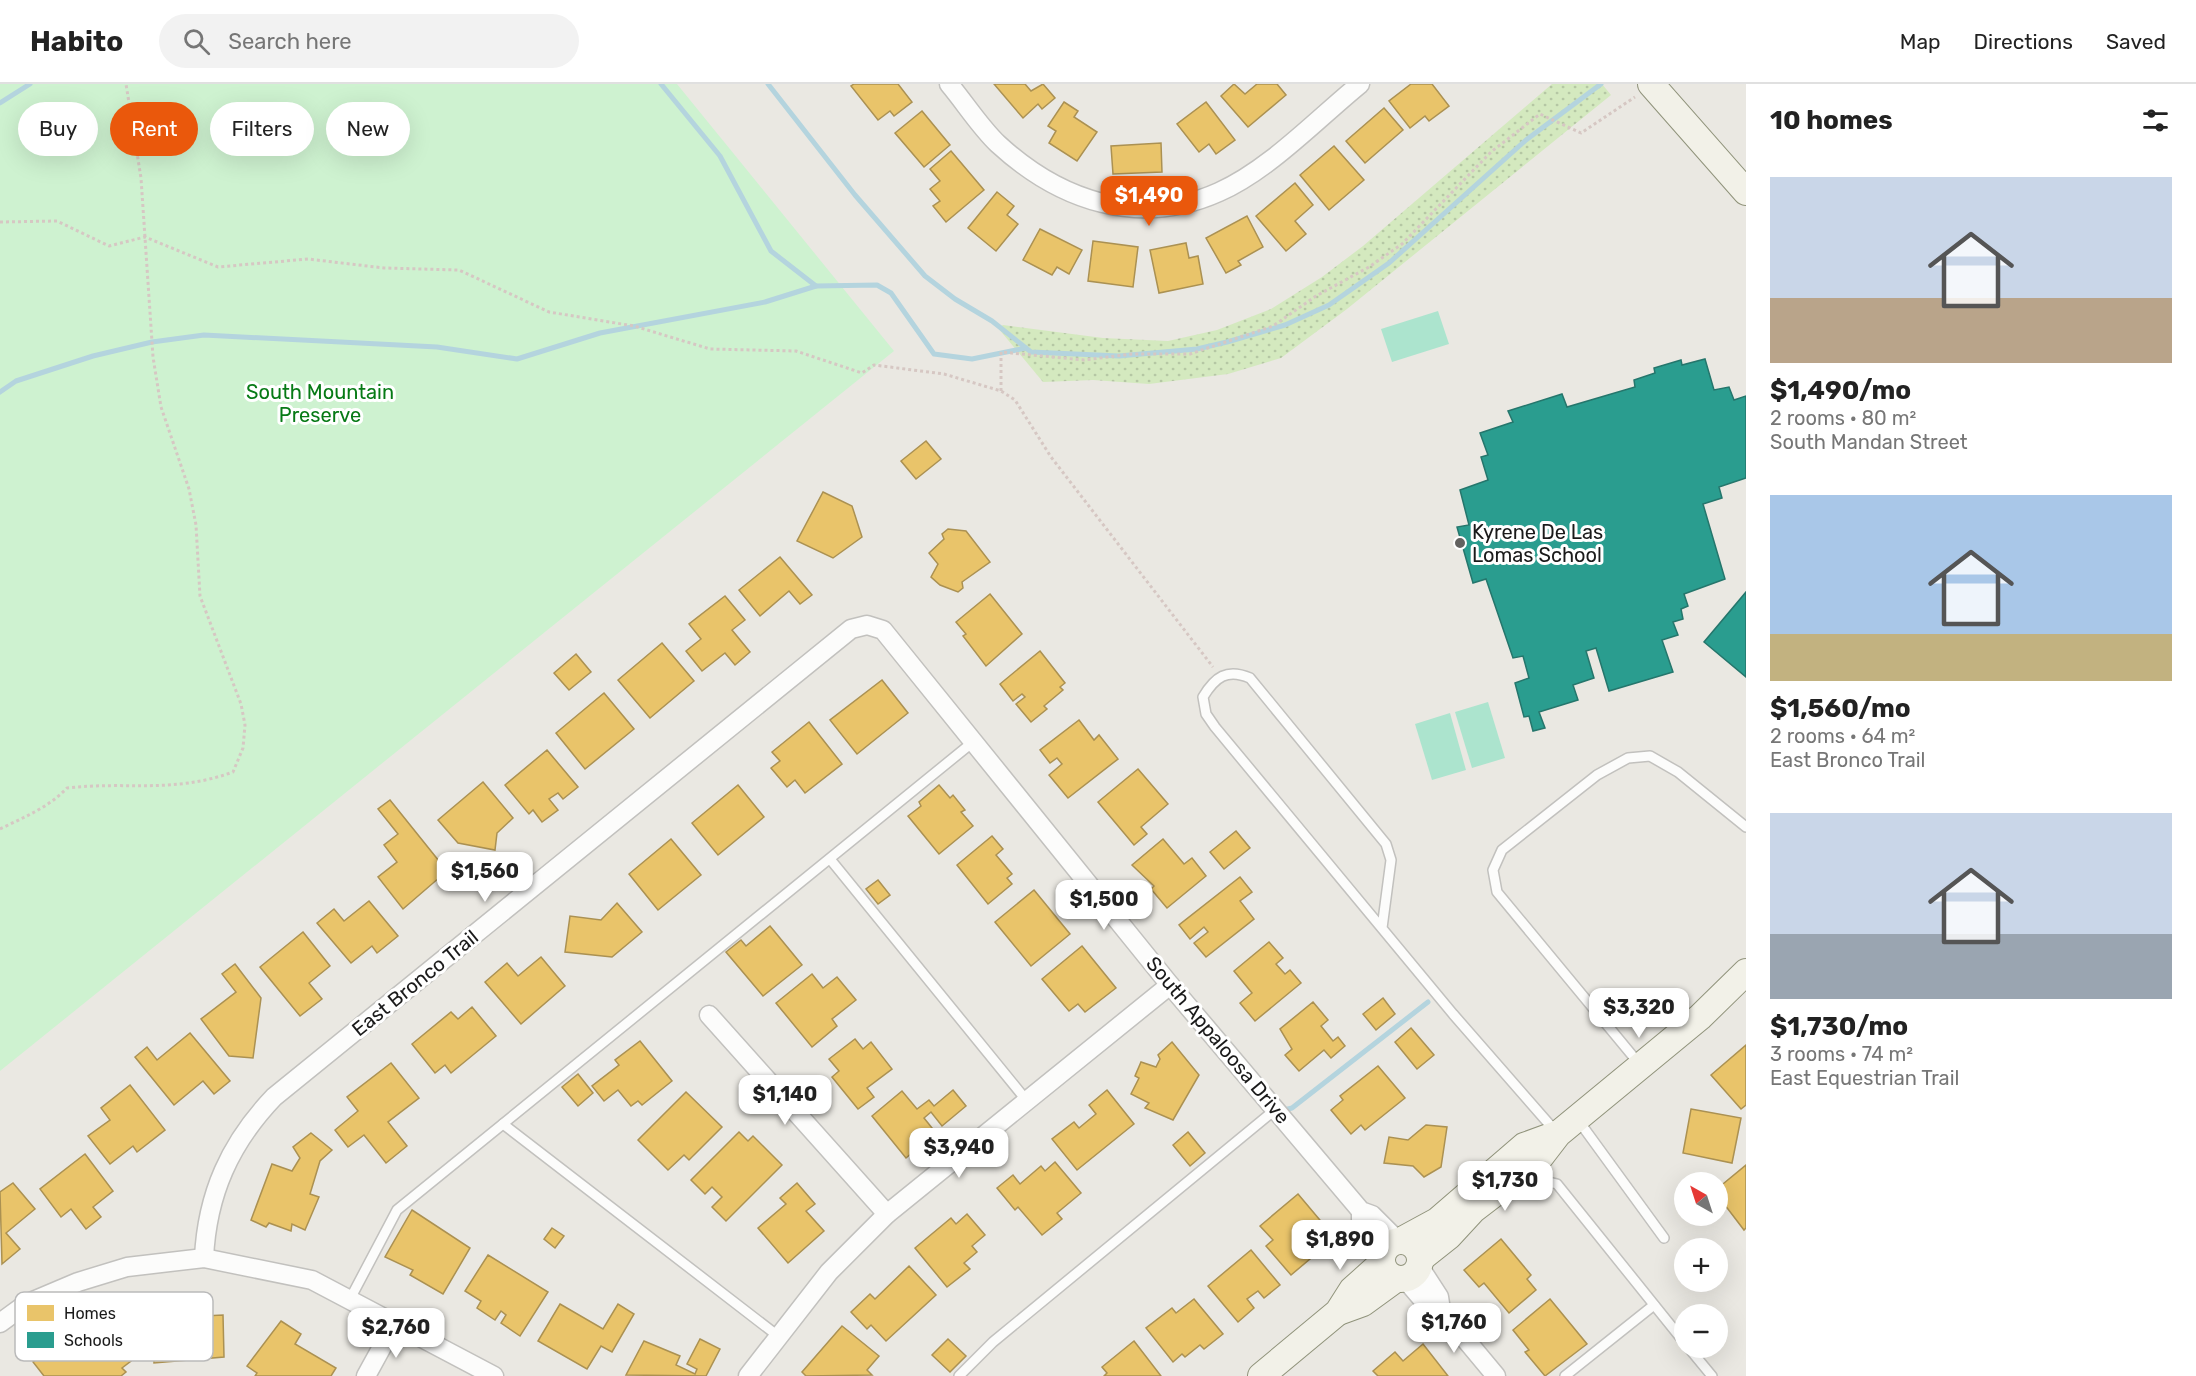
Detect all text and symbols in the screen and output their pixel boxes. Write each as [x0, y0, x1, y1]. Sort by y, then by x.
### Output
search box [159, 14, 579, 68]
text: Habito [30, 25, 123, 58]
icon: search [180, 25, 213, 58]
text: Search here [228, 28, 352, 55]
text: Map [1900, 29, 1941, 54]
text: Directions [1974, 29, 2073, 54]
text: Saved [2106, 29, 2166, 54]
chip: Buy [18, 102, 98, 156]
chip: Rent [110, 102, 198, 156]
chip: Filters [210, 102, 314, 156]
chip: New [326, 102, 410, 156]
icon: filters [2139, 104, 2172, 137]
text: 10 homes [1770, 105, 1893, 136]
pin: $1,490 [1100, 176, 1198, 227]
text: $1,490 [1115, 183, 1183, 207]
icon: home [1917, 216, 2025, 324]
text: $1,490/mo [1770, 375, 1911, 406]
park label: South Mountain Preserve [246, 380, 394, 427]
text: 2 rooms · 80 m² [1770, 406, 1916, 430]
text: South Mandan Street [1770, 430, 1968, 454]
place label: Kyrene De Las Lomas School [1472, 520, 1603, 567]
icon: home [1917, 534, 2025, 642]
marker: Kyrene De Las Lomas School [1453, 536, 1467, 550]
text: $1,560/mo [1770, 693, 1911, 724]
text: 2 rooms · 64 m² [1770, 724, 1915, 748]
text: East Bronco Trail [1770, 748, 1925, 772]
pin: $1,560 [436, 852, 534, 903]
icon: home [1917, 852, 2025, 960]
text: $1,560 [451, 859, 519, 883]
pin: $1,500 [1055, 880, 1153, 931]
text: $1,500 [1070, 887, 1138, 911]
street label: East Bronco Trail [347, 925, 483, 1041]
street label: South Appaloosa Drive [1141, 952, 1295, 1128]
pin: $3,320 [1590, 988, 1688, 1039]
text: $3,320 [1603, 995, 1675, 1019]
text: $1,730/mo [1770, 1011, 1908, 1042]
text: 3 rooms · 74 m² [1770, 1042, 1913, 1066]
text: East Equestrian Trail [1770, 1066, 1959, 1090]
pin: $1,140 [736, 1075, 834, 1126]
text: $1,140 [753, 1082, 817, 1106]
pin: $3,940 [910, 1128, 1008, 1179]
text: $3,940 [923, 1135, 995, 1159]
pin: $1,730 [1456, 1161, 1554, 1212]
text: $1,730 [1472, 1168, 1538, 1192]
north arrow [1674, 1172, 1728, 1226]
map controls [1674, 1172, 1728, 1358]
pin: $1,890 [1291, 1220, 1389, 1271]
text: $1,890 [1306, 1227, 1374, 1251]
button: + [1674, 1238, 1728, 1292]
legend [15, 1292, 213, 1361]
pin: $1,760 [1405, 1303, 1503, 1354]
text: Homes [64, 1304, 116, 1323]
button: − [1674, 1304, 1728, 1358]
pin: $2,760 [347, 1308, 445, 1359]
text: $1,760 [1421, 1310, 1487, 1334]
text: $2,760 [362, 1315, 430, 1339]
text: Schools [64, 1331, 123, 1350]

